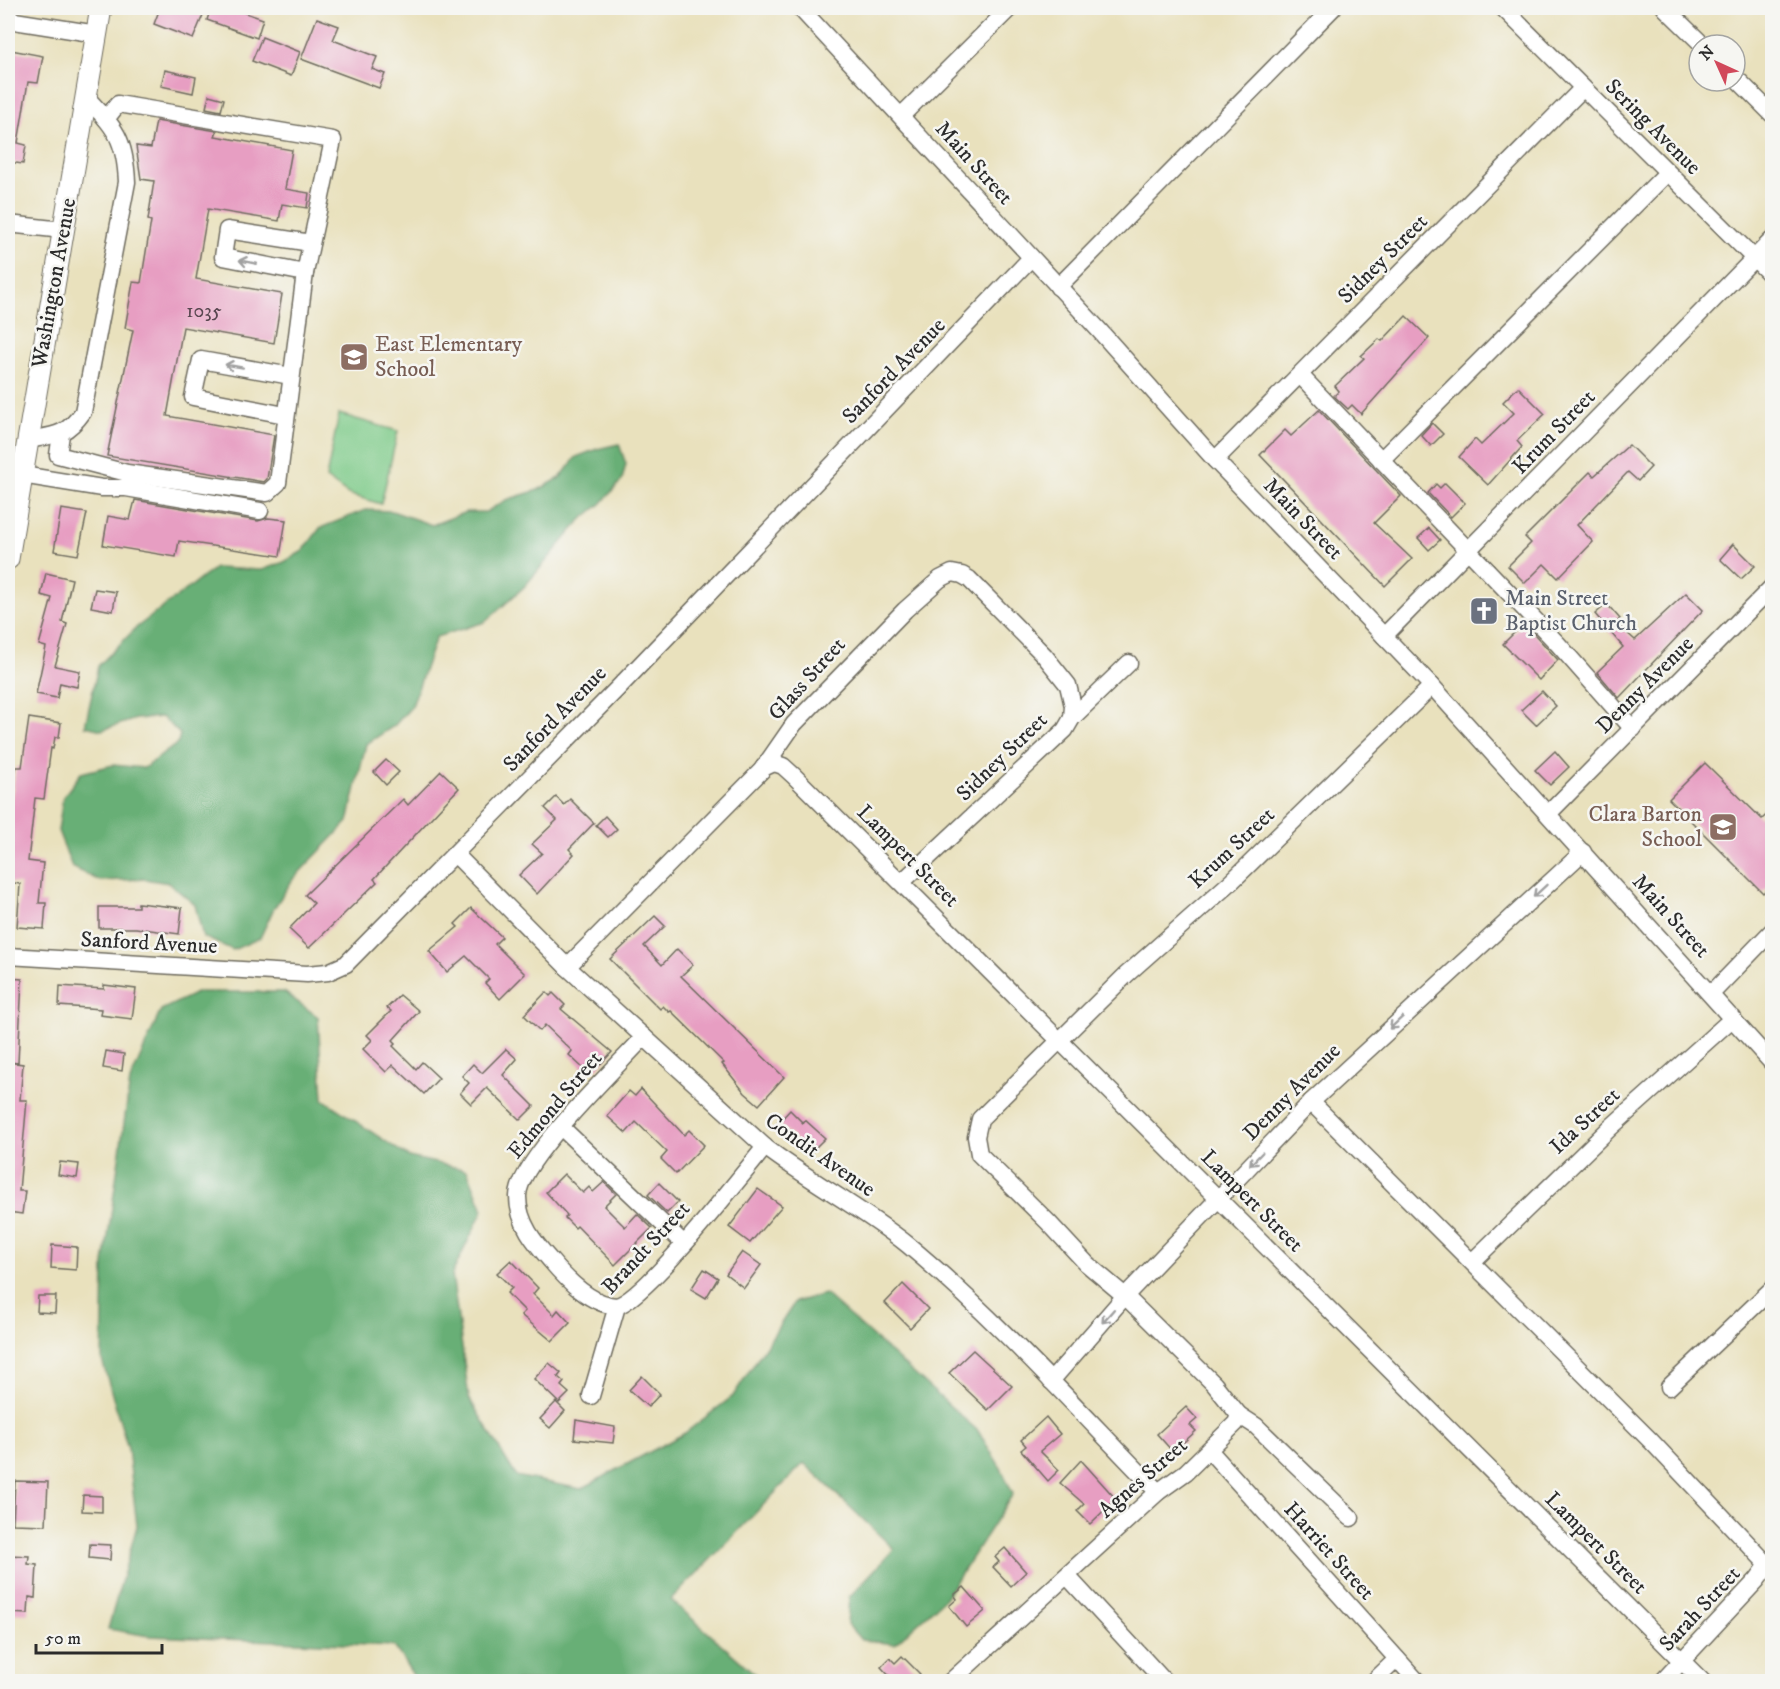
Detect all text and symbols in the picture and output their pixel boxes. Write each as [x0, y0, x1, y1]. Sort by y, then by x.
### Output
north arrow [1687, 33, 1747, 93]
text: N [1695, 41, 1719, 65]
street label: Sering Avenue [1599, 73, 1707, 181]
street label: Main Street [929, 116, 1019, 210]
street label: Washington Avenue [26, 196, 82, 371]
street label: Sidney Street [1332, 208, 1434, 310]
one-way arrow [239, 256, 258, 267]
house number: 1035 [186, 299, 222, 324]
street label: Sanford Avenue [837, 312, 951, 430]
place label: East Elementary School [375, 331, 523, 383]
school or university icon: East Elementary School [338, 341, 370, 373]
one-way arrow [225, 360, 244, 371]
street label: Krum Street [1507, 384, 1601, 480]
street label: Main Street [1257, 472, 1349, 566]
place label: Main Street Baptist Church [1505, 585, 1637, 637]
church icon: Main Street Baptist Church [1468, 595, 1500, 627]
street label: Denny Avenue [1591, 631, 1699, 739]
street label: Glass Street [763, 632, 851, 726]
street label: Sanford Avenue [498, 660, 612, 778]
street label: Sidney Street [951, 707, 1053, 807]
street label: Lampert Street [851, 799, 965, 913]
street label: Krum Street [1183, 801, 1281, 895]
place label: Clara Barton School [1588, 801, 1702, 853]
school or university icon: Clara Barton School [1707, 811, 1739, 843]
street label: Main Street [1626, 869, 1716, 963]
one-way arrow [1533, 884, 1548, 898]
street label: Sanford Avenue [80, 926, 218, 960]
one-way arrow [1389, 1016, 1404, 1030]
street label: Denny Avenue [1238, 1038, 1346, 1146]
street label: Edmond Street [502, 1045, 608, 1165]
street label: Ida Street [1544, 1082, 1626, 1160]
street label: Condit Avenue [760, 1107, 880, 1203]
street label: Lampert Street [1195, 1144, 1309, 1258]
one-way arrow [1250, 1151, 1264, 1166]
street label: Brandt Street [596, 1196, 696, 1300]
one-way arrow [1101, 1308, 1115, 1323]
street label: Agnes Street [1093, 1432, 1193, 1524]
street label: Lampert Street [1539, 1486, 1653, 1600]
street label: Harriet Street [1278, 1496, 1380, 1606]
street label: Sarah Street [1654, 1561, 1746, 1657]
scale bar [36, 1617, 162, 1655]
text: 50 m [45, 1628, 81, 1650]

